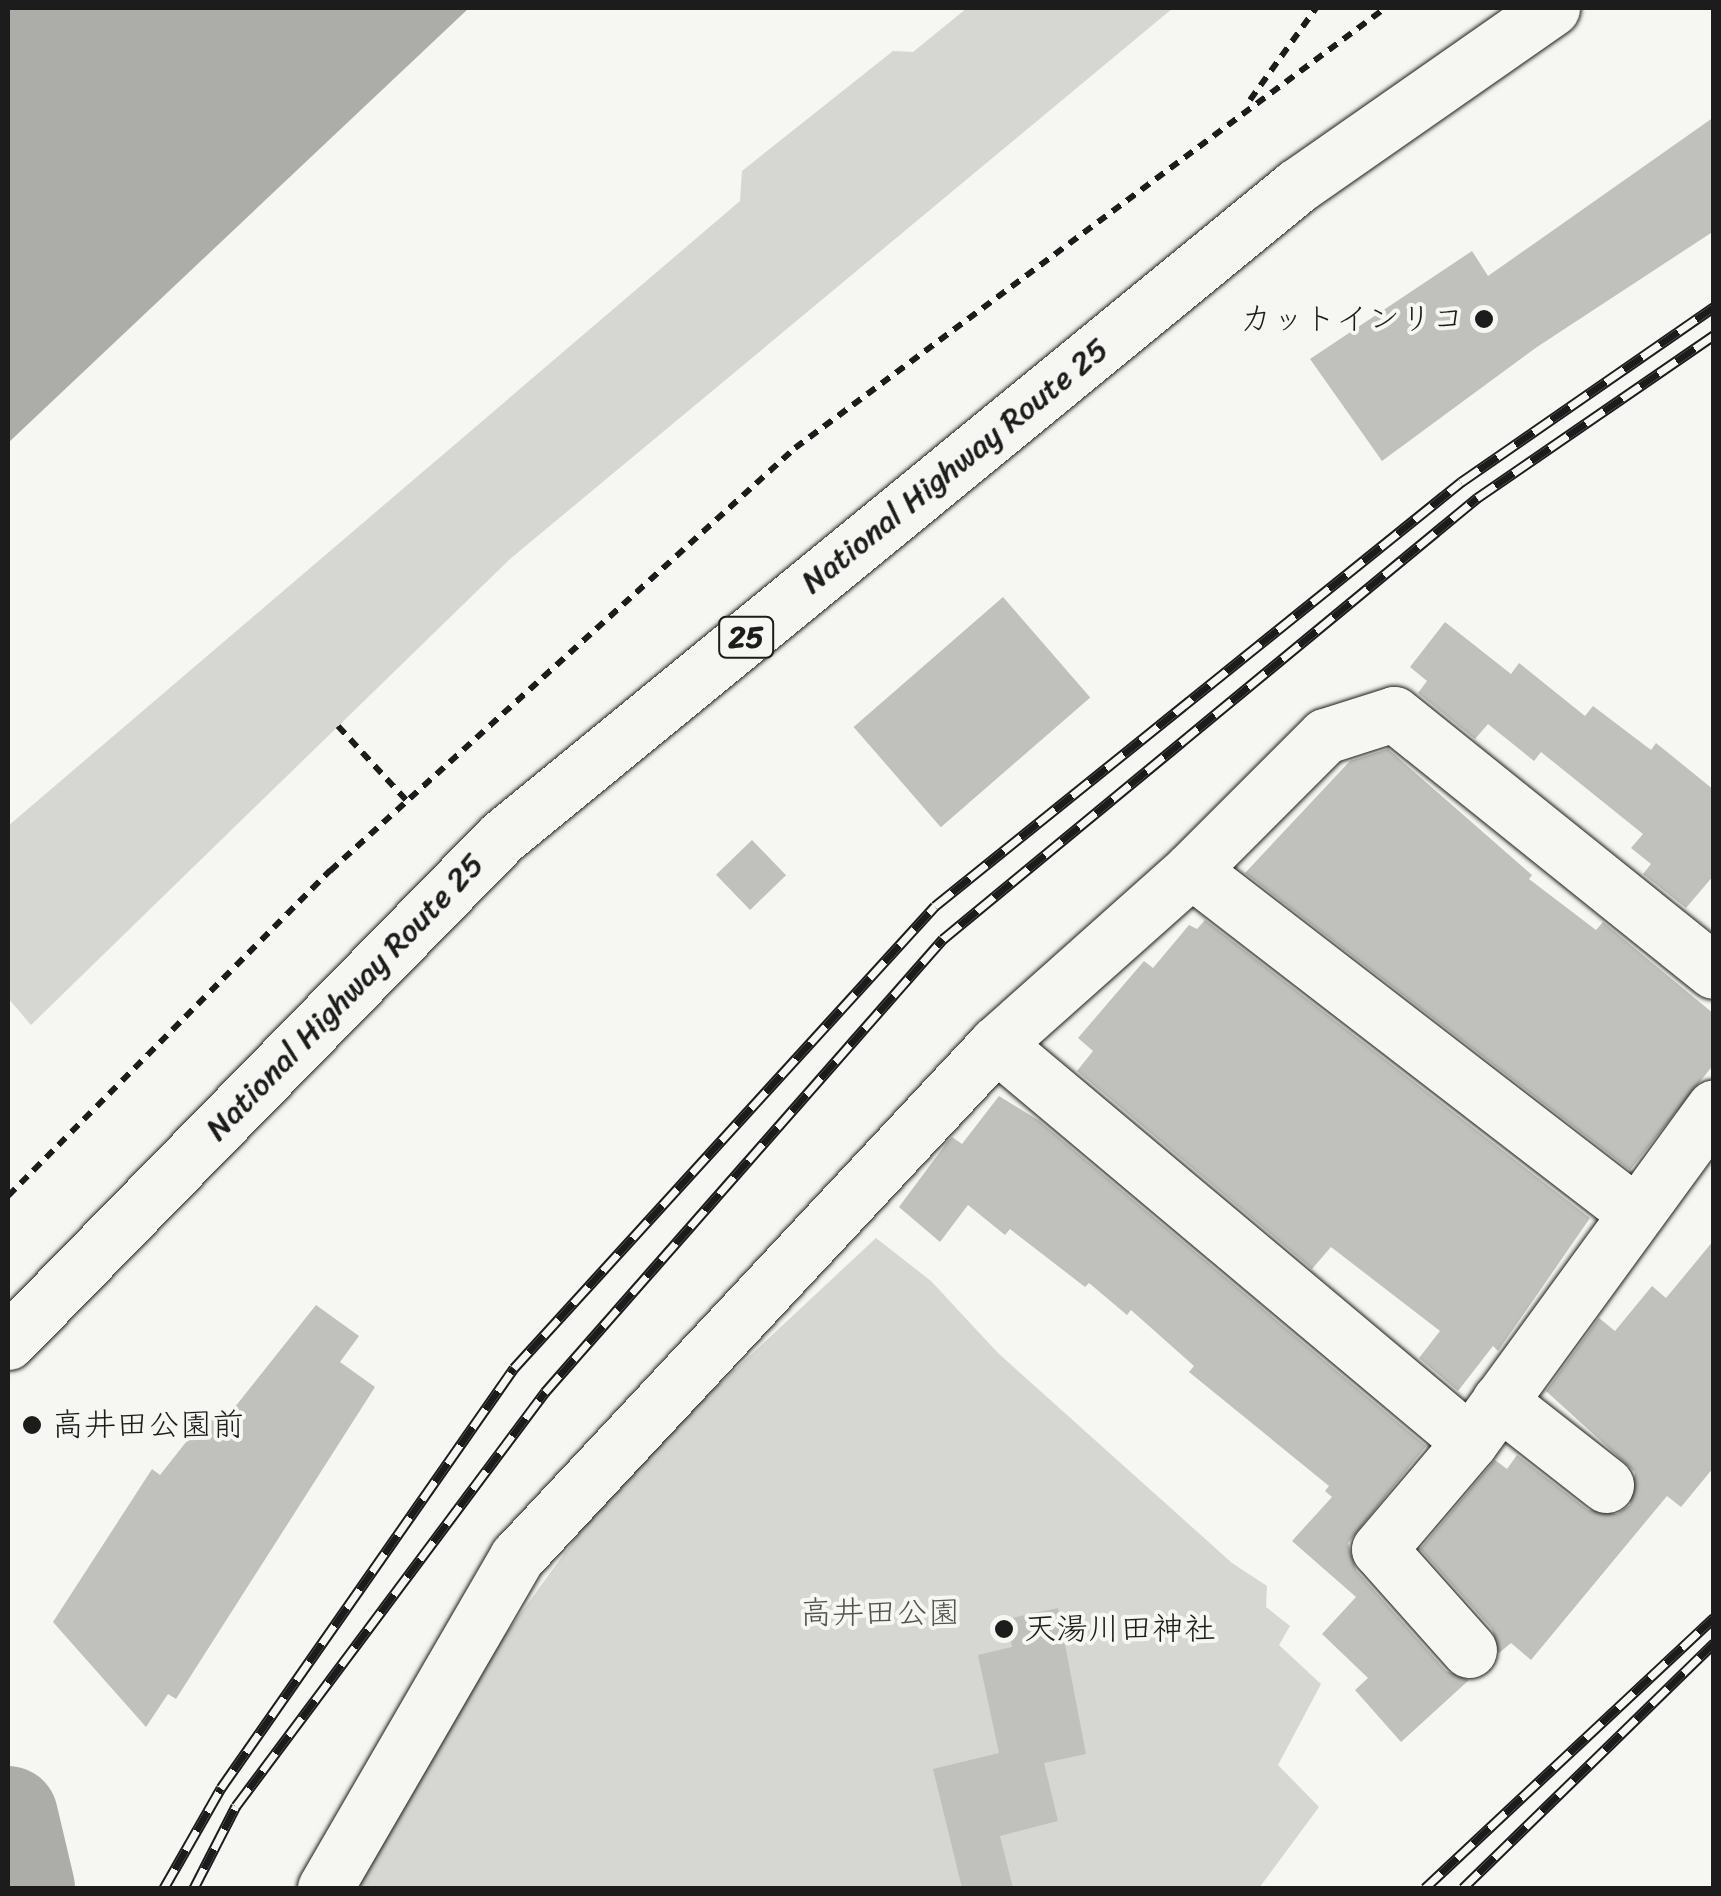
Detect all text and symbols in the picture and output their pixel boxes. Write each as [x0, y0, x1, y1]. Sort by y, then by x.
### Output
place label: カットインリコ [1240, 300, 1464, 338]
marker: カットインリコ [1473, 308, 1495, 330]
street label: National Highway Route 25 [794, 330, 1116, 602]
road number: 25 [716, 612, 776, 662]
street label: National Highway Route 25 [198, 846, 492, 1148]
place label: 高井田公園前 [52, 1406, 244, 1444]
marker: 高井田公園前 [21, 1414, 43, 1436]
park label: 高井田公園 [800, 1594, 960, 1632]
place label: 天湯川田神社 [1024, 1610, 1216, 1648]
marker: 天湯川田神社 [993, 1618, 1015, 1640]

